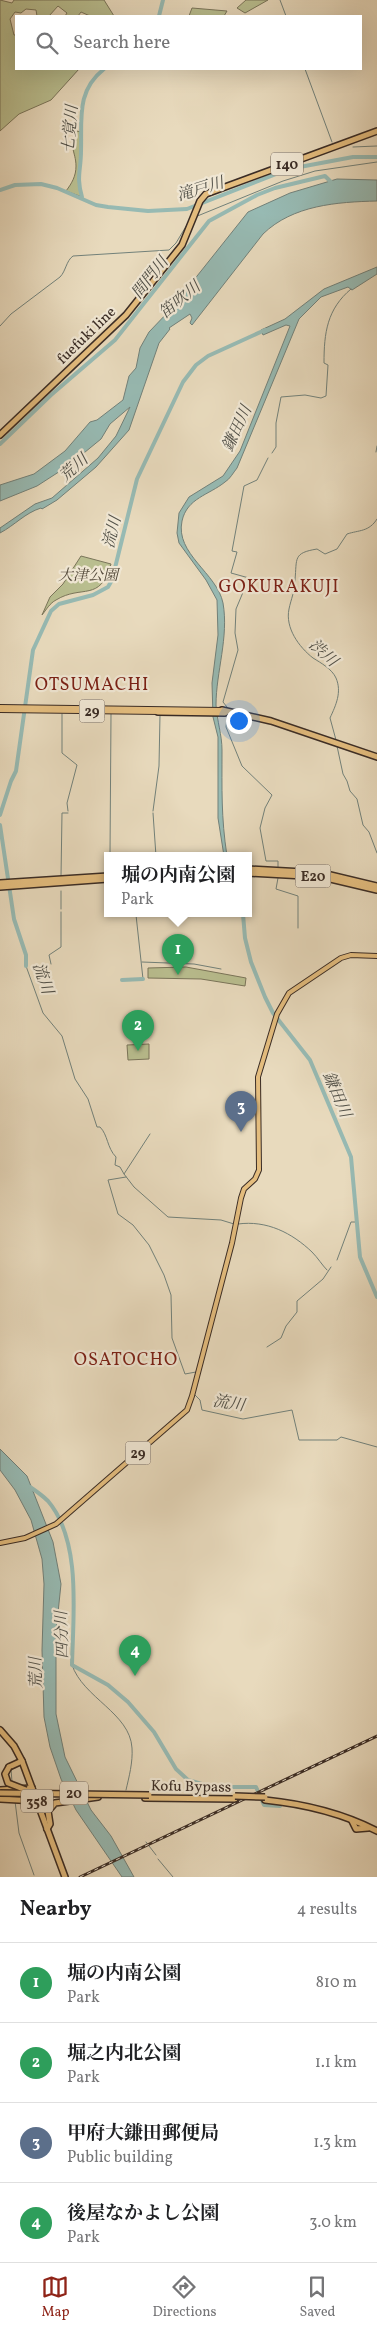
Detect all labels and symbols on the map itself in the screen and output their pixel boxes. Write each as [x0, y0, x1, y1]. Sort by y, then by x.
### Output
water label: 七覚川 [58, 102, 84, 154]
road number: 140 [271, 152, 303, 175]
water label: 滝戸川 [174, 172, 229, 207]
water label: 間門川 [127, 251, 175, 304]
water label: 笛吹川 [155, 275, 207, 324]
street label: fuefuki line [53, 302, 121, 370]
water label: 鎌田川 [218, 401, 259, 455]
water label: 荒川 [55, 448, 95, 487]
water label: 流川 [98, 512, 128, 551]
park label: 大津公園 [58, 566, 121, 587]
district label: GOKURAKUJI [218, 575, 340, 600]
water label: 渋川 [303, 635, 343, 674]
district label: OTSUMACHI [35, 673, 149, 698]
road number: 29 [80, 699, 104, 722]
your location [226, 708, 252, 734]
road number: E20 [296, 864, 330, 888]
pin: 1 [162, 934, 194, 975]
water label: 流川 [26, 960, 58, 999]
pin: 2 [122, 1010, 154, 1051]
water label: 鎌田川 [317, 1068, 356, 1123]
pin: 3 [225, 1091, 257, 1132]
district label: OSATOCHO [74, 1348, 178, 1373]
water label: 流川 [211, 1391, 248, 1418]
road number: 29 [126, 1442, 150, 1465]
water label: 四分川 [51, 1609, 75, 1659]
pin: 4 [119, 1635, 151, 1676]
water label: 荒川 [25, 1655, 49, 1689]
street label: Kofu Bypass [151, 1776, 231, 1799]
road number: 20 [60, 1782, 88, 1805]
road number: 358 [21, 1790, 53, 1812]

